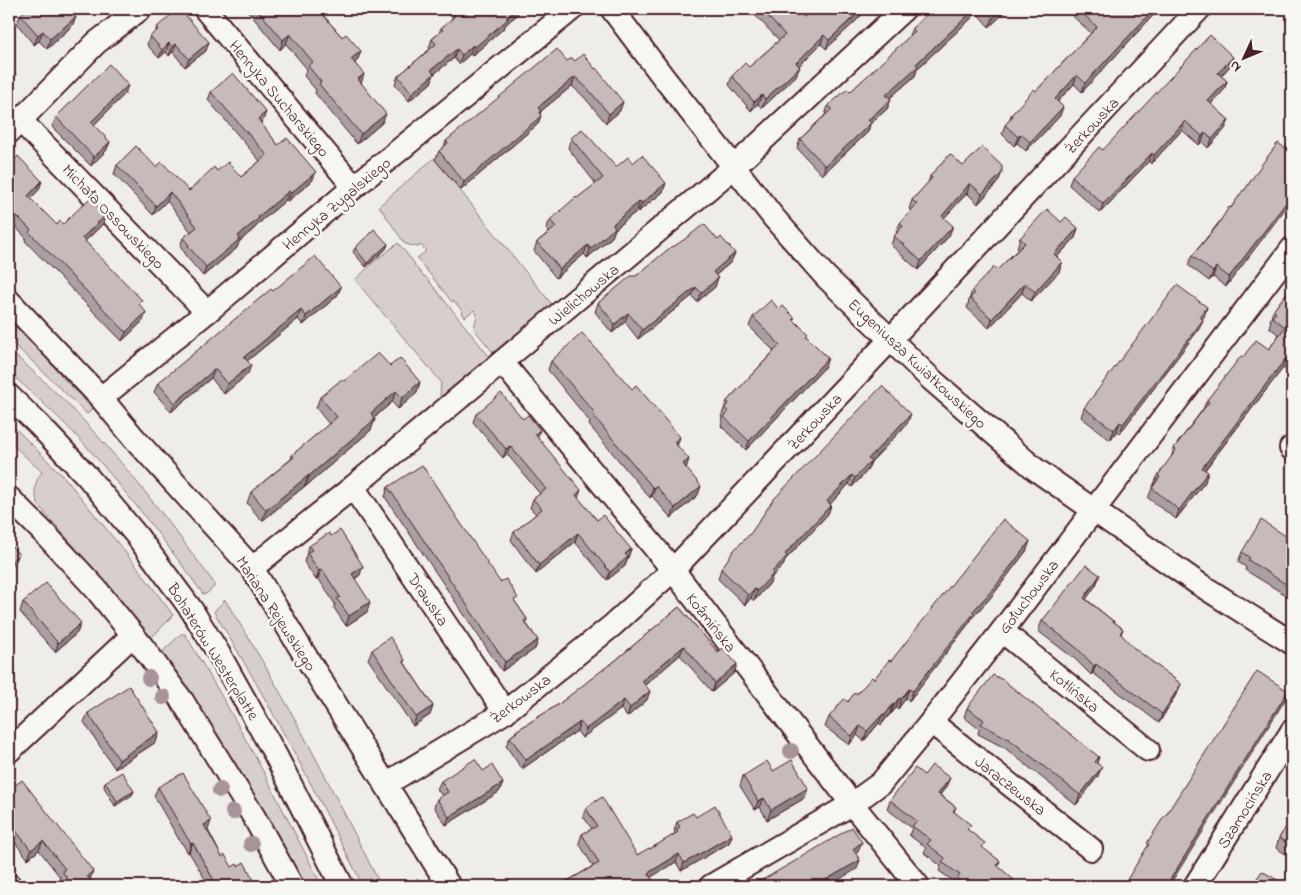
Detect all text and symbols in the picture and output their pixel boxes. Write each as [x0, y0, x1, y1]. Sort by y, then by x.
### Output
north arrow [1218, 32, 1268, 82]
street label: Henryka Sucharskiego [222, 36, 335, 163]
text: N [1225, 55, 1247, 77]
street label: Żerkowska [1060, 92, 1125, 160]
street label: Henryka Zygalskiego [278, 152, 397, 257]
street label: Michała Ossowskiego [56, 159, 169, 276]
street label: Wielichowska [544, 259, 625, 332]
street label: Eugeniusza Kwiatkowskiego [842, 294, 991, 435]
street label: Żerkowska [783, 388, 848, 456]
street label: Mariana Rejewskiego [229, 552, 322, 676]
street label: Gołuchowska [994, 555, 1066, 640]
street label: Drawska [400, 568, 454, 632]
street label: Bohaterów Westerplatte [160, 578, 265, 726]
street label: Koźmińska [679, 588, 741, 658]
street label: Kotlińska [1043, 664, 1104, 719]
street label: Żerkowska [486, 669, 557, 730]
street label: Jaraczewska [969, 751, 1051, 822]
street label: Szamocińska [1212, 766, 1279, 854]

